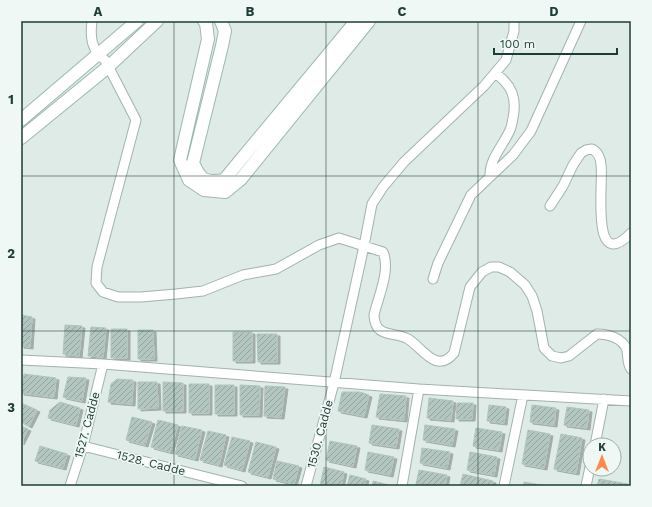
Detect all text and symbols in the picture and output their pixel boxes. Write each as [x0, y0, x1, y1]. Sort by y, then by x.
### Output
text: A [94, 4, 103, 19]
text: B [246, 4, 255, 19]
text: C [398, 4, 407, 19]
text: D [549, 4, 559, 19]
scale bar [494, 30, 617, 56]
text: 100 m [500, 37, 535, 51]
text: 1 [8, 92, 14, 107]
text: 2 [7, 246, 15, 261]
street label: 1527. Cadde [71, 390, 103, 460]
street label: 1530. Cadde [304, 398, 336, 470]
text: 3 [7, 400, 15, 415]
north arrow [582, 437, 622, 477]
text: K [598, 441, 606, 454]
street label: 1528. Cadde [115, 448, 187, 478]

